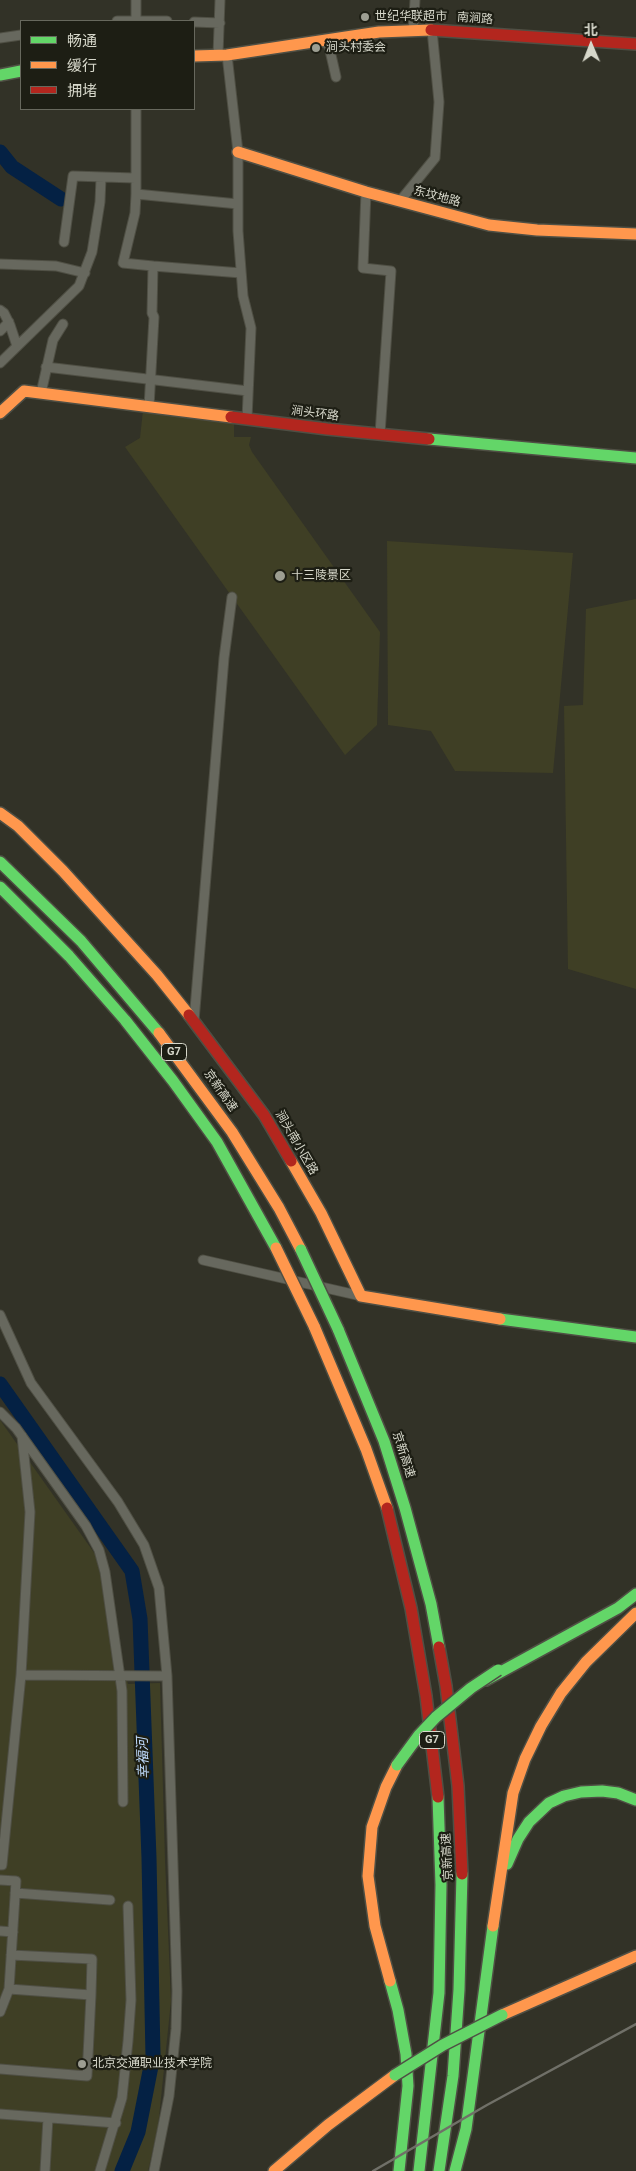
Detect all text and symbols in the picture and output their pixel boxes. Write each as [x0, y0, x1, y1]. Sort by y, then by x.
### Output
place label: 世纪华联超市 [375, 10, 447, 24]
marker: 世纪华联超市 [359, 11, 371, 23]
street label: 南涧路 [457, 11, 493, 27]
legend [20, 20, 195, 110]
north arrow [566, 20, 616, 70]
text: 北 [584, 22, 598, 38]
text: 畅通 [67, 32, 97, 50]
place label: 涧头村委会 [326, 41, 386, 55]
marker: 涧头村委会 [310, 42, 322, 54]
text: 缓行 [67, 57, 97, 75]
text: 拥堵 [67, 82, 97, 100]
street label: 东坟地路 [412, 184, 462, 210]
street label: 涧头环路 [290, 404, 340, 424]
marker: 十三陵景区 [273, 569, 287, 583]
place label: 十三陵景区 [291, 569, 351, 583]
road number: G7 [162, 1044, 186, 1060]
street label: 京新高速 [200, 1067, 240, 1115]
street label: 涧头南小区路 [272, 1108, 320, 1178]
street label: 京新高速 [389, 1430, 417, 1480]
road number: G7 [420, 1732, 444, 1748]
water label: 幸福河 [135, 1737, 153, 1779]
street label: 京新高速 [440, 1833, 456, 1881]
place label: 北京交通职业技术学院 [92, 2057, 212, 2071]
marker: 北京交通职业技术学院 [76, 2058, 88, 2070]

